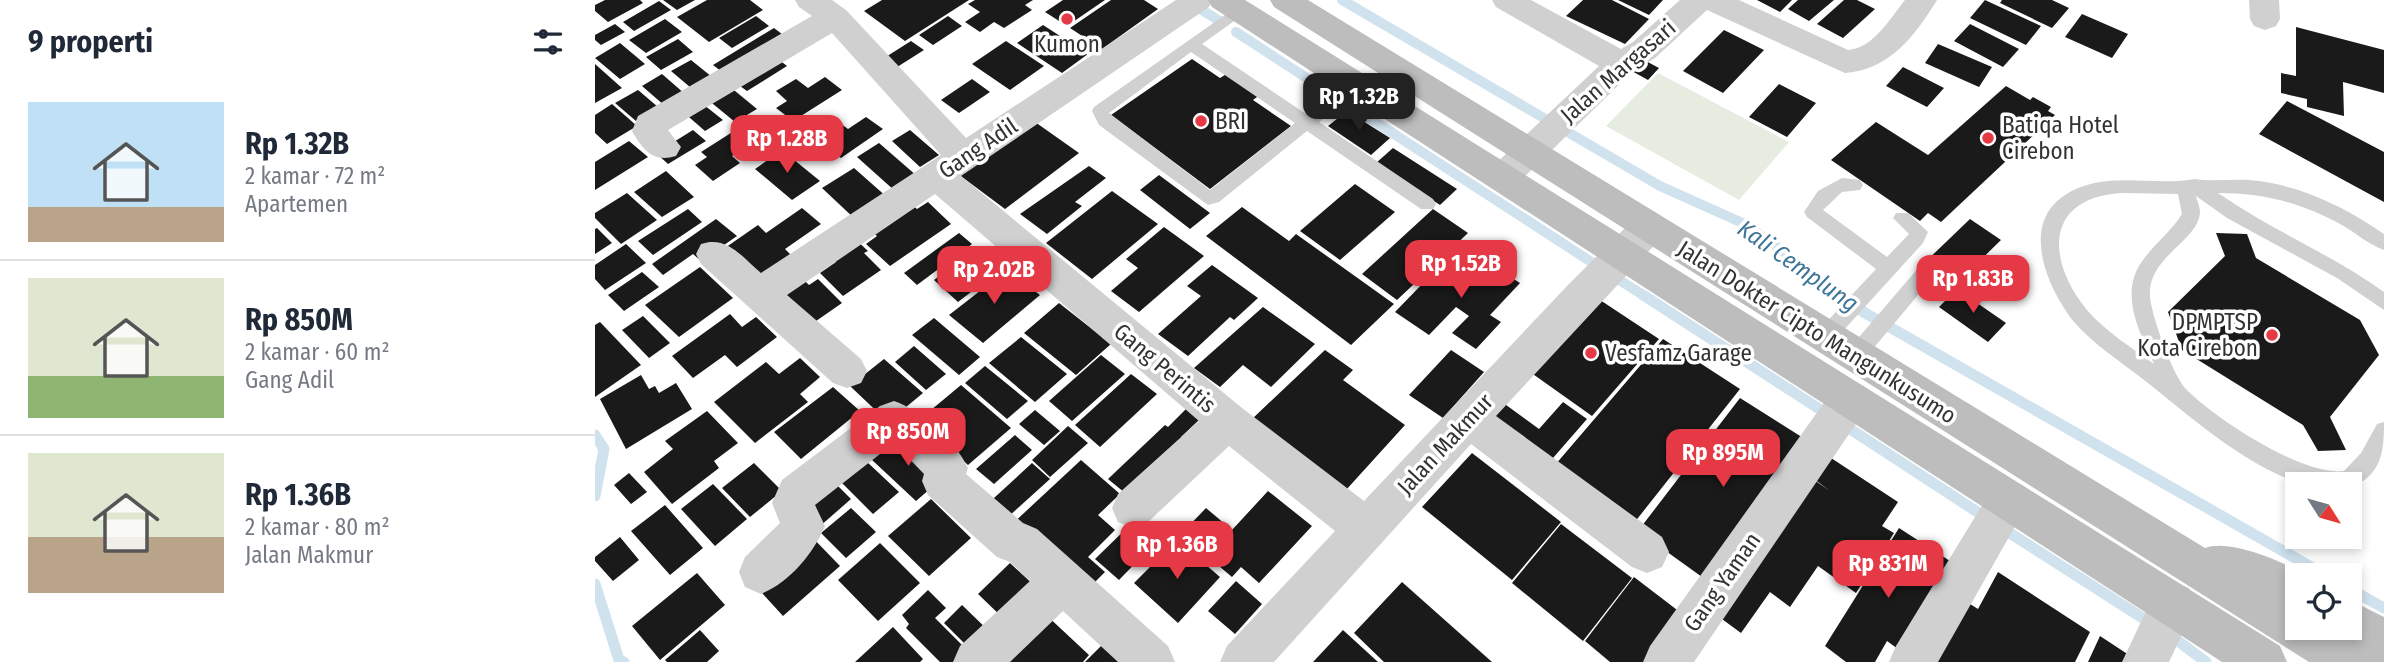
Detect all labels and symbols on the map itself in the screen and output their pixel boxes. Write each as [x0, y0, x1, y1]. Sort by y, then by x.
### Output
marker: Kumon [1059, 11, 1075, 27]
street label: Jalan Margasari [1555, 13, 1681, 129]
place label: Kumon [1034, 30, 1100, 58]
pin: Rp 1.32B [1287, 74, 1431, 133]
place label: BRI [1215, 107, 1246, 135]
street label: Gang Adil [933, 111, 1023, 185]
place label: Batiqa Hotel Cirebon [2002, 111, 2119, 165]
marker: BRI [1193, 113, 1209, 129]
pin: Rp 1.28B [715, 116, 859, 175]
marker: Batiqa Hotel Cirebon [1980, 130, 1996, 146]
water label: Kali Cemplung [1732, 214, 1864, 318]
street label: Jalan Dokter Cipto Mangunkusumo [1672, 234, 1962, 430]
pin: Rp 1.52B [1389, 240, 1533, 300]
pin: Rp 2.02B [922, 246, 1066, 306]
pin: Rp 1.83B [1901, 256, 2045, 315]
place label: DPMPTSP Kota Cirebon [2137, 308, 2258, 362]
street label: Gang Perintis [1108, 317, 1222, 419]
marker: DPMPTSP Kota Cirebon [2264, 327, 2280, 343]
place label: Vesfamz Garage [1605, 339, 1752, 367]
marker: Vesfamz Garage [1583, 345, 1599, 361]
street label: Jalan Makmur [1391, 388, 1499, 500]
pin: Rp 850M [843, 408, 973, 468]
pin: Rp 895M [1658, 430, 1788, 489]
north arrow [2285, 472, 2363, 550]
pin: Rp 1.36B [1105, 522, 1249, 581]
street label: Gang Yaman [1678, 527, 1766, 637]
pin: Rp 831M [1823, 540, 1953, 600]

